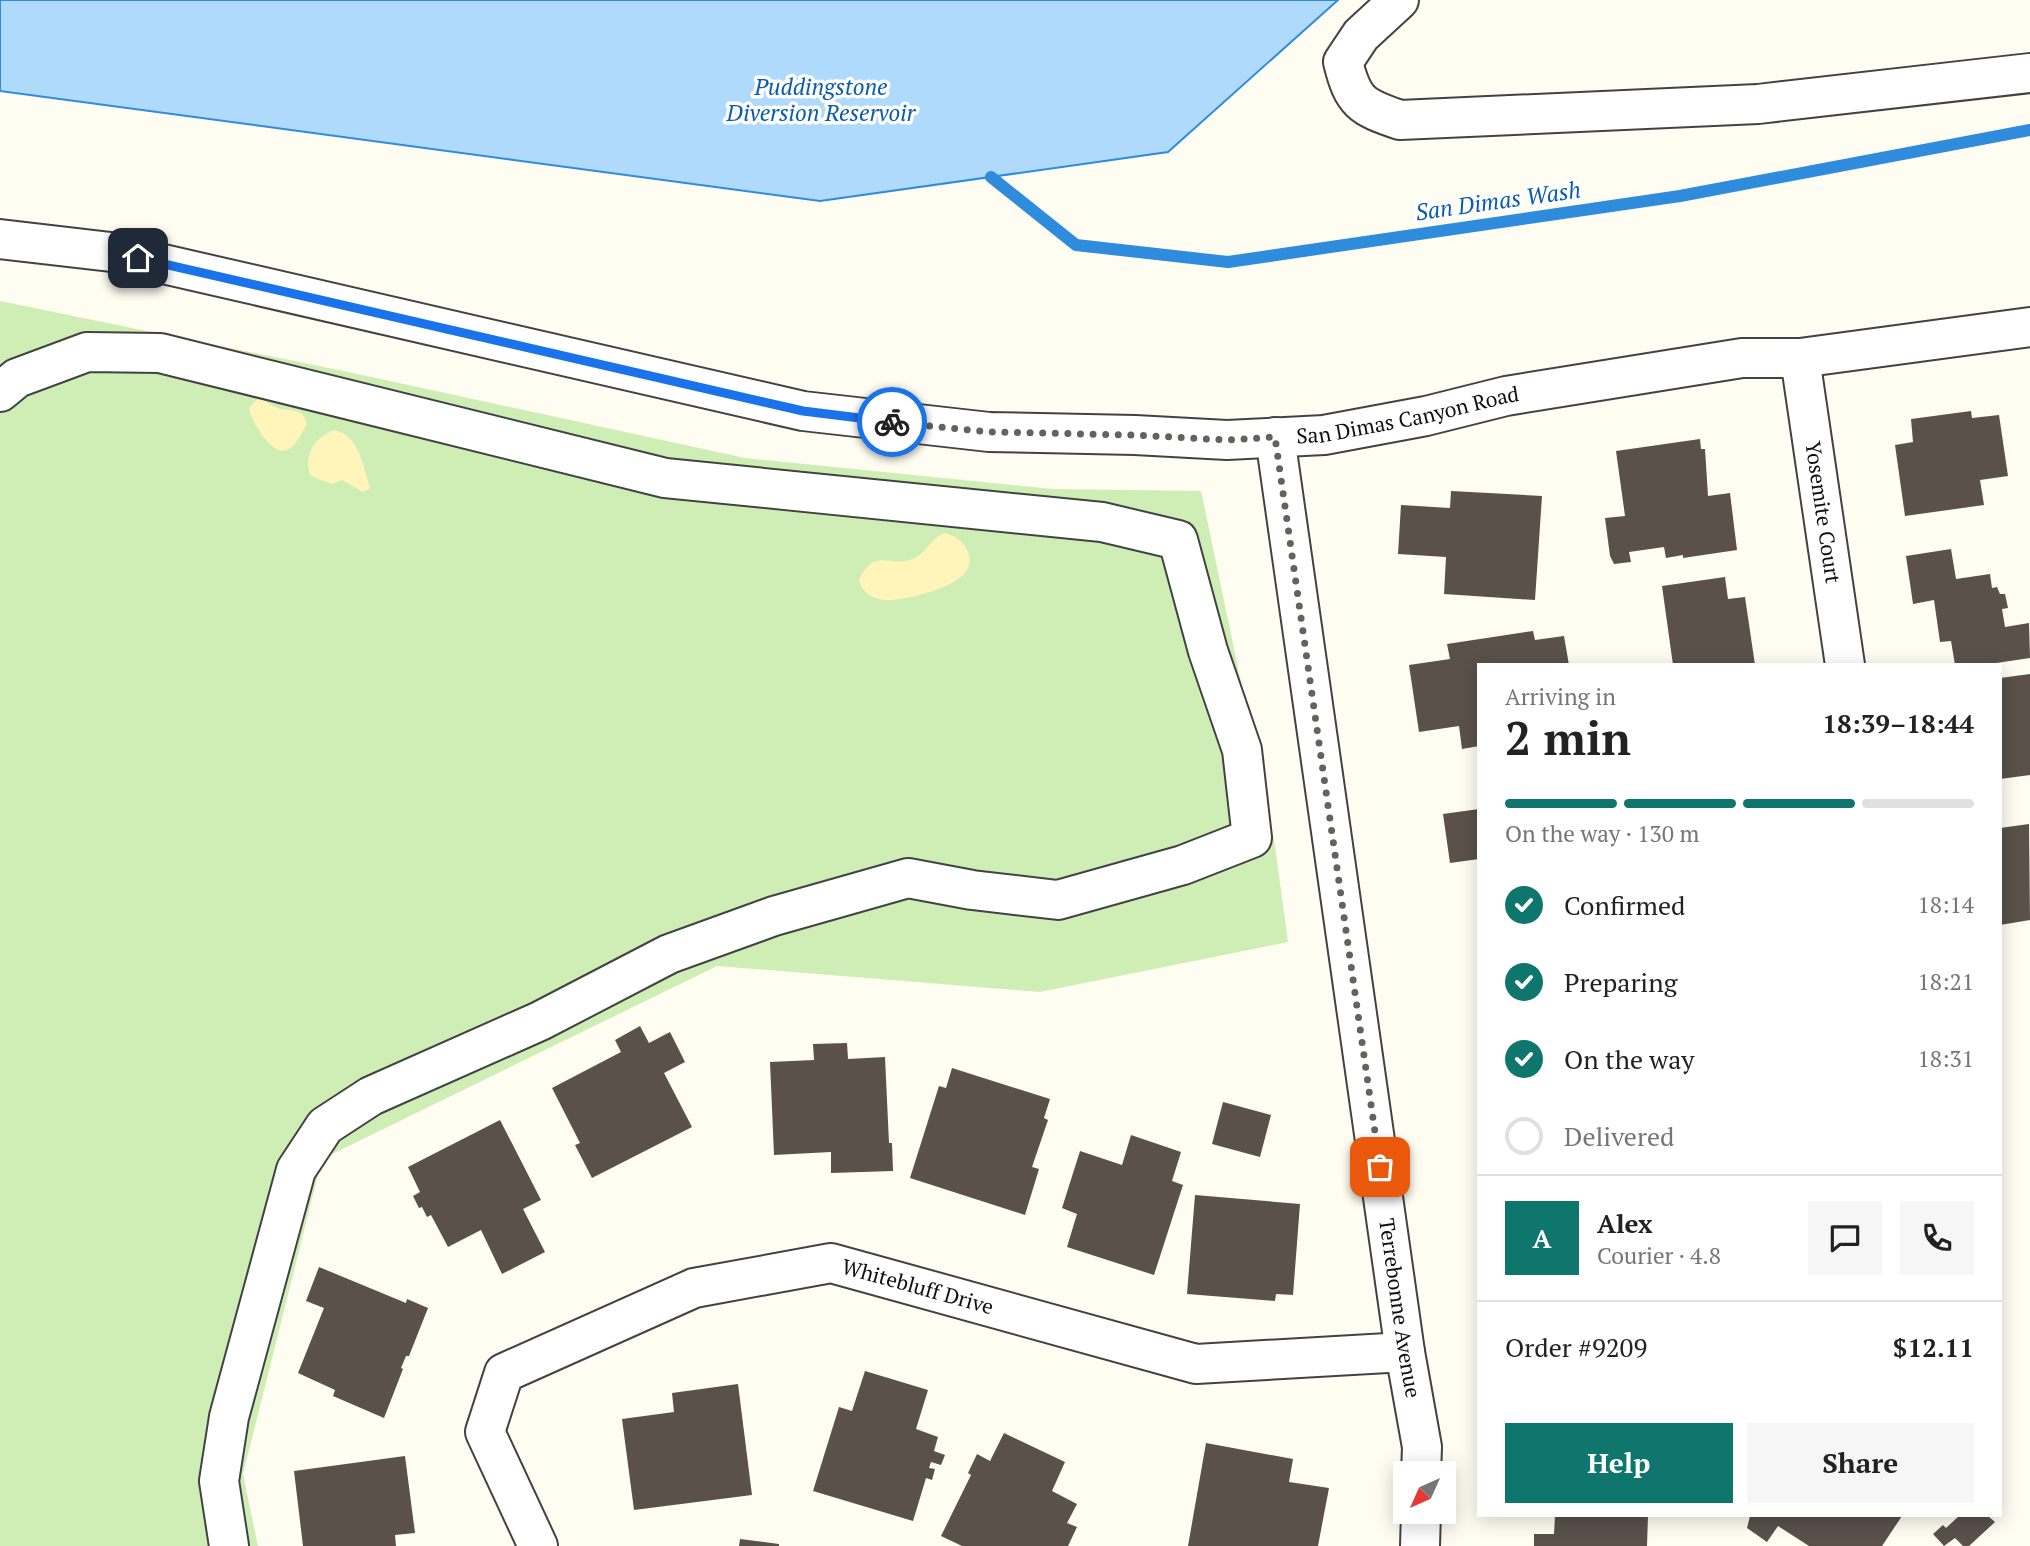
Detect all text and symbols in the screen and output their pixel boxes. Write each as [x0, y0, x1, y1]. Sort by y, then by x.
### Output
water label: Puddingstone Diversion Reservoir [726, 71, 917, 128]
water label: San Dimas Wash [1413, 174, 1583, 227]
pin [108, 228, 168, 288]
icon: home [119, 239, 157, 277]
street label: San Dimas Canyon Road [1296, 379, 1521, 449]
courier [857, 387, 927, 457]
icon: bike [873, 403, 911, 441]
street label: Yosemite Court [1799, 439, 1848, 585]
text: Arriving in [1505, 681, 1616, 712]
text: 18:39–18:44 [1822, 706, 1974, 740]
text: 2 min [1505, 707, 1631, 768]
text: On the way · 130 m [1505, 818, 1699, 849]
icon: check [1505, 886, 1543, 924]
text: Confirmed [1564, 888, 1685, 922]
text: 18:14 [1917, 889, 1974, 920]
icon: check [1505, 963, 1543, 1001]
text: Preparing [1564, 965, 1677, 999]
text: 18:21 [1917, 966, 1974, 997]
icon: check [1505, 1040, 1543, 1078]
text: On the way [1564, 1042, 1695, 1076]
text: 18:31 [1917, 1043, 1974, 1074]
text: Delivered [1564, 1119, 1674, 1153]
pin [1350, 1137, 1410, 1197]
icon: bag [1361, 1148, 1399, 1186]
button: chat [1808, 1201, 1882, 1275]
button: phone [1900, 1201, 1974, 1275]
text: Alex [1597, 1206, 1653, 1240]
street label: Terrebonne Avenue [1373, 1216, 1428, 1400]
text: A [1533, 1221, 1551, 1255]
text: Courier · 4.8 [1597, 1240, 1721, 1271]
street label: Whitebluff Drive [839, 1252, 997, 1320]
text: Order #9209 [1505, 1330, 1647, 1364]
text: $12.11 [1893, 1330, 1974, 1364]
button: Help [1505, 1423, 1733, 1503]
button: Share [1747, 1423, 1974, 1503]
north arrow [1393, 1461, 1456, 1524]
map controls [1393, 1461, 1456, 1524]

